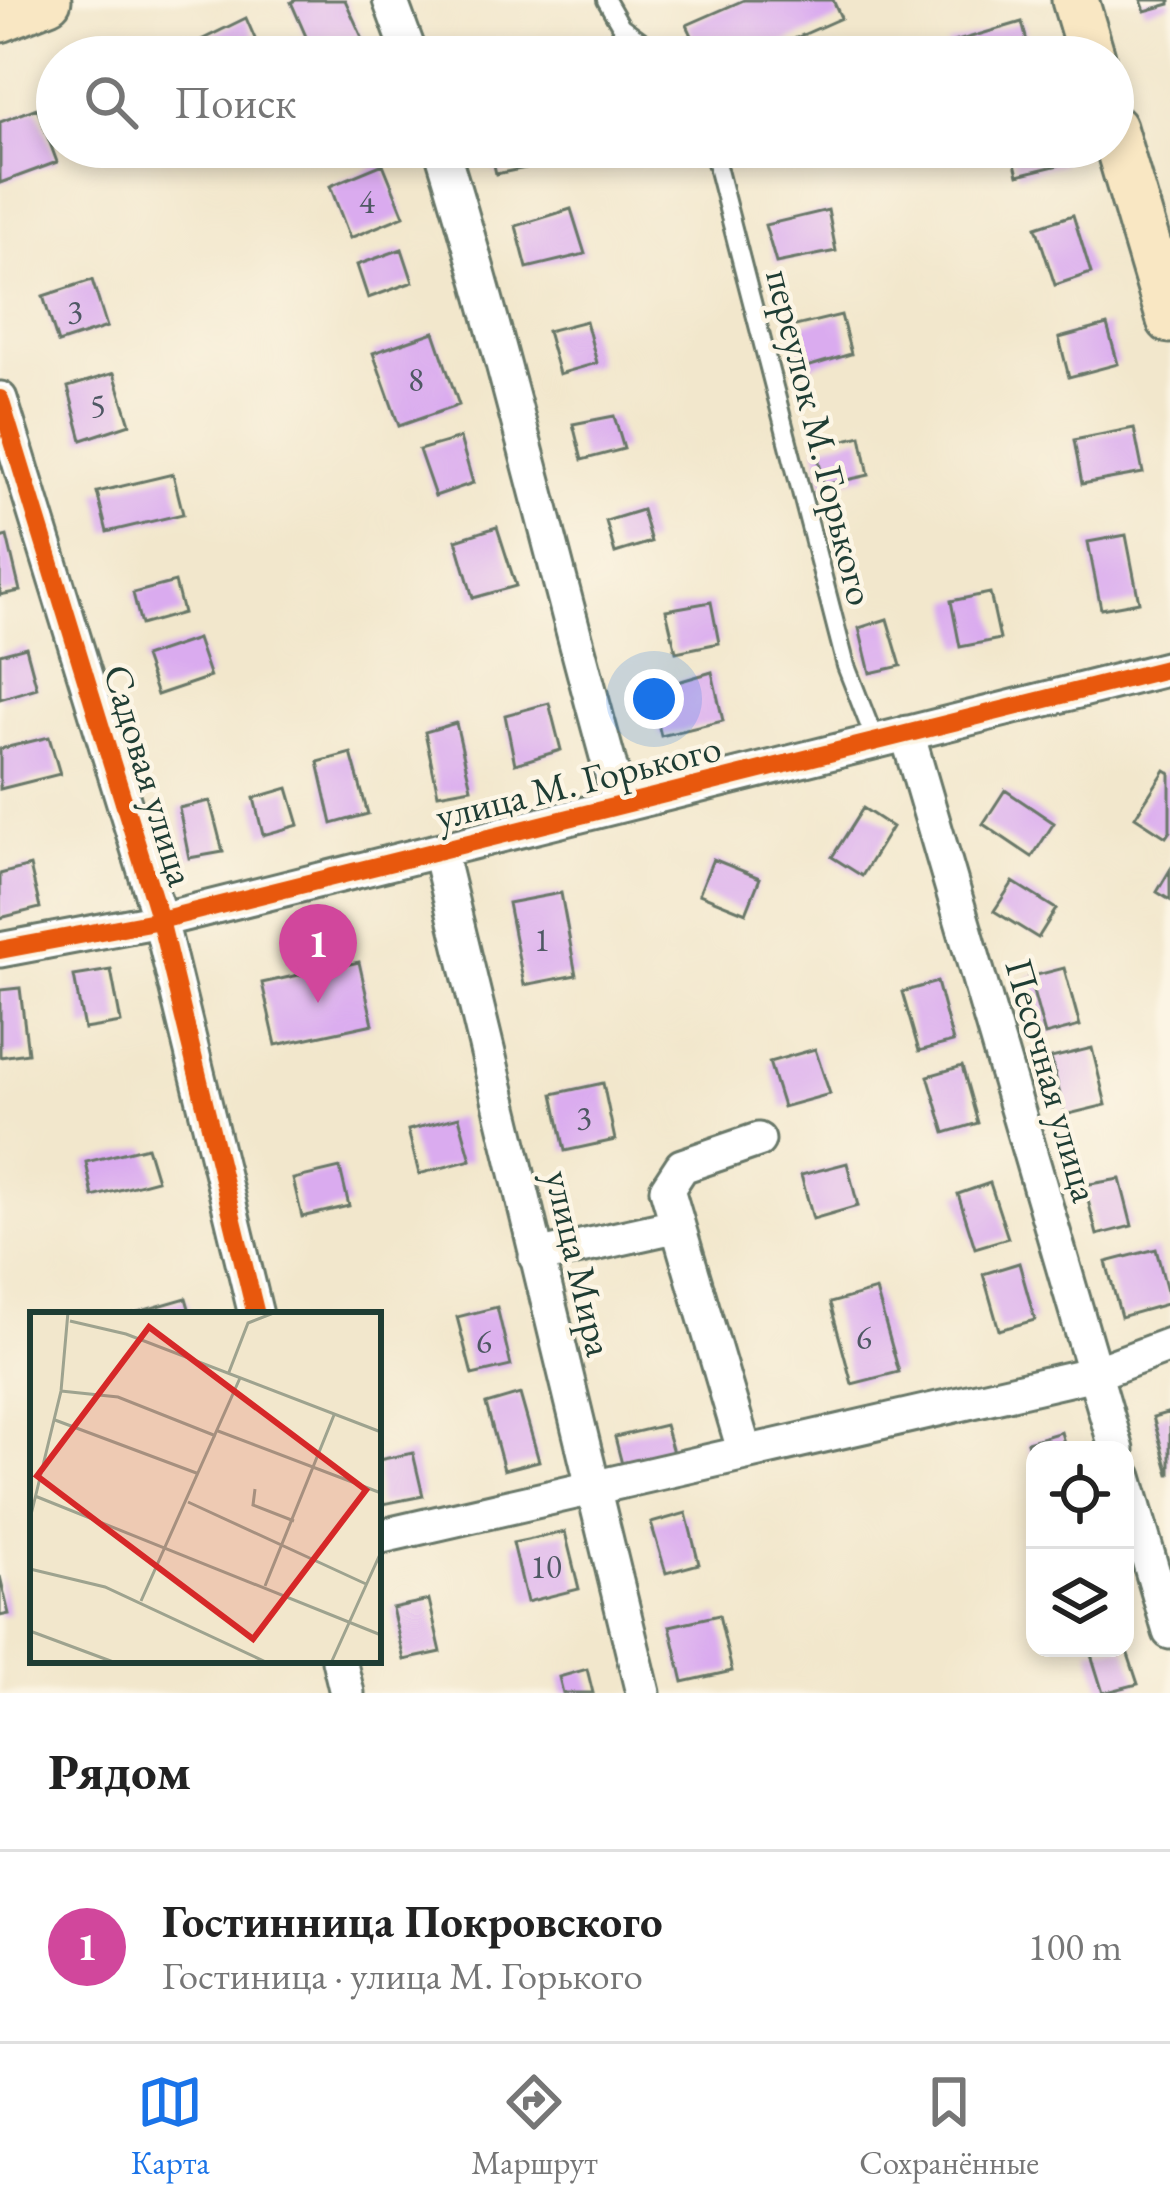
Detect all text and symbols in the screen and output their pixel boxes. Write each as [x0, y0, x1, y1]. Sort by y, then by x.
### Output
search box [36, 36, 1134, 168]
icon: search [78, 69, 144, 135]
text: Поиск [174, 73, 296, 131]
house number: 4 [359, 180, 375, 223]
street label: переулок М. Горького [754, 264, 887, 610]
house number: 3 [67, 290, 83, 333]
house number: 8 [408, 358, 424, 401]
house number: 5 [90, 384, 106, 427]
street label: Садовая улица [92, 658, 207, 892]
your location [624, 669, 684, 729]
street label: улица М. Горького [430, 721, 726, 842]
pin: 1 [279, 904, 357, 1003]
house number: 1 [534, 918, 550, 961]
street label: Песочная улица [993, 952, 1112, 1208]
house number: 3 [576, 1096, 592, 1139]
street label: улица Мира [533, 1165, 626, 1362]
inset map [30, 1312, 381, 1663]
house number: 6 [856, 1316, 872, 1359]
house number: 6 [476, 1320, 492, 1363]
map controls [1026, 1441, 1134, 1657]
button: locate [1026, 1441, 1134, 1549]
house number: 10 [530, 1545, 562, 1588]
button: layers [1026, 1549, 1134, 1657]
text: Рядом [48, 1738, 191, 1804]
text: Гостинница Покровского [162, 1892, 663, 1950]
text: 1 [77, 1921, 97, 1972]
text: 100 m [1028, 1921, 1122, 1972]
text: Гостиница · улица М. Горького [162, 1950, 643, 2001]
tab: Карта [131, 2069, 210, 2184]
tab: Маршрут [471, 2069, 598, 2184]
tab: Сохранённые [859, 2069, 1039, 2184]

